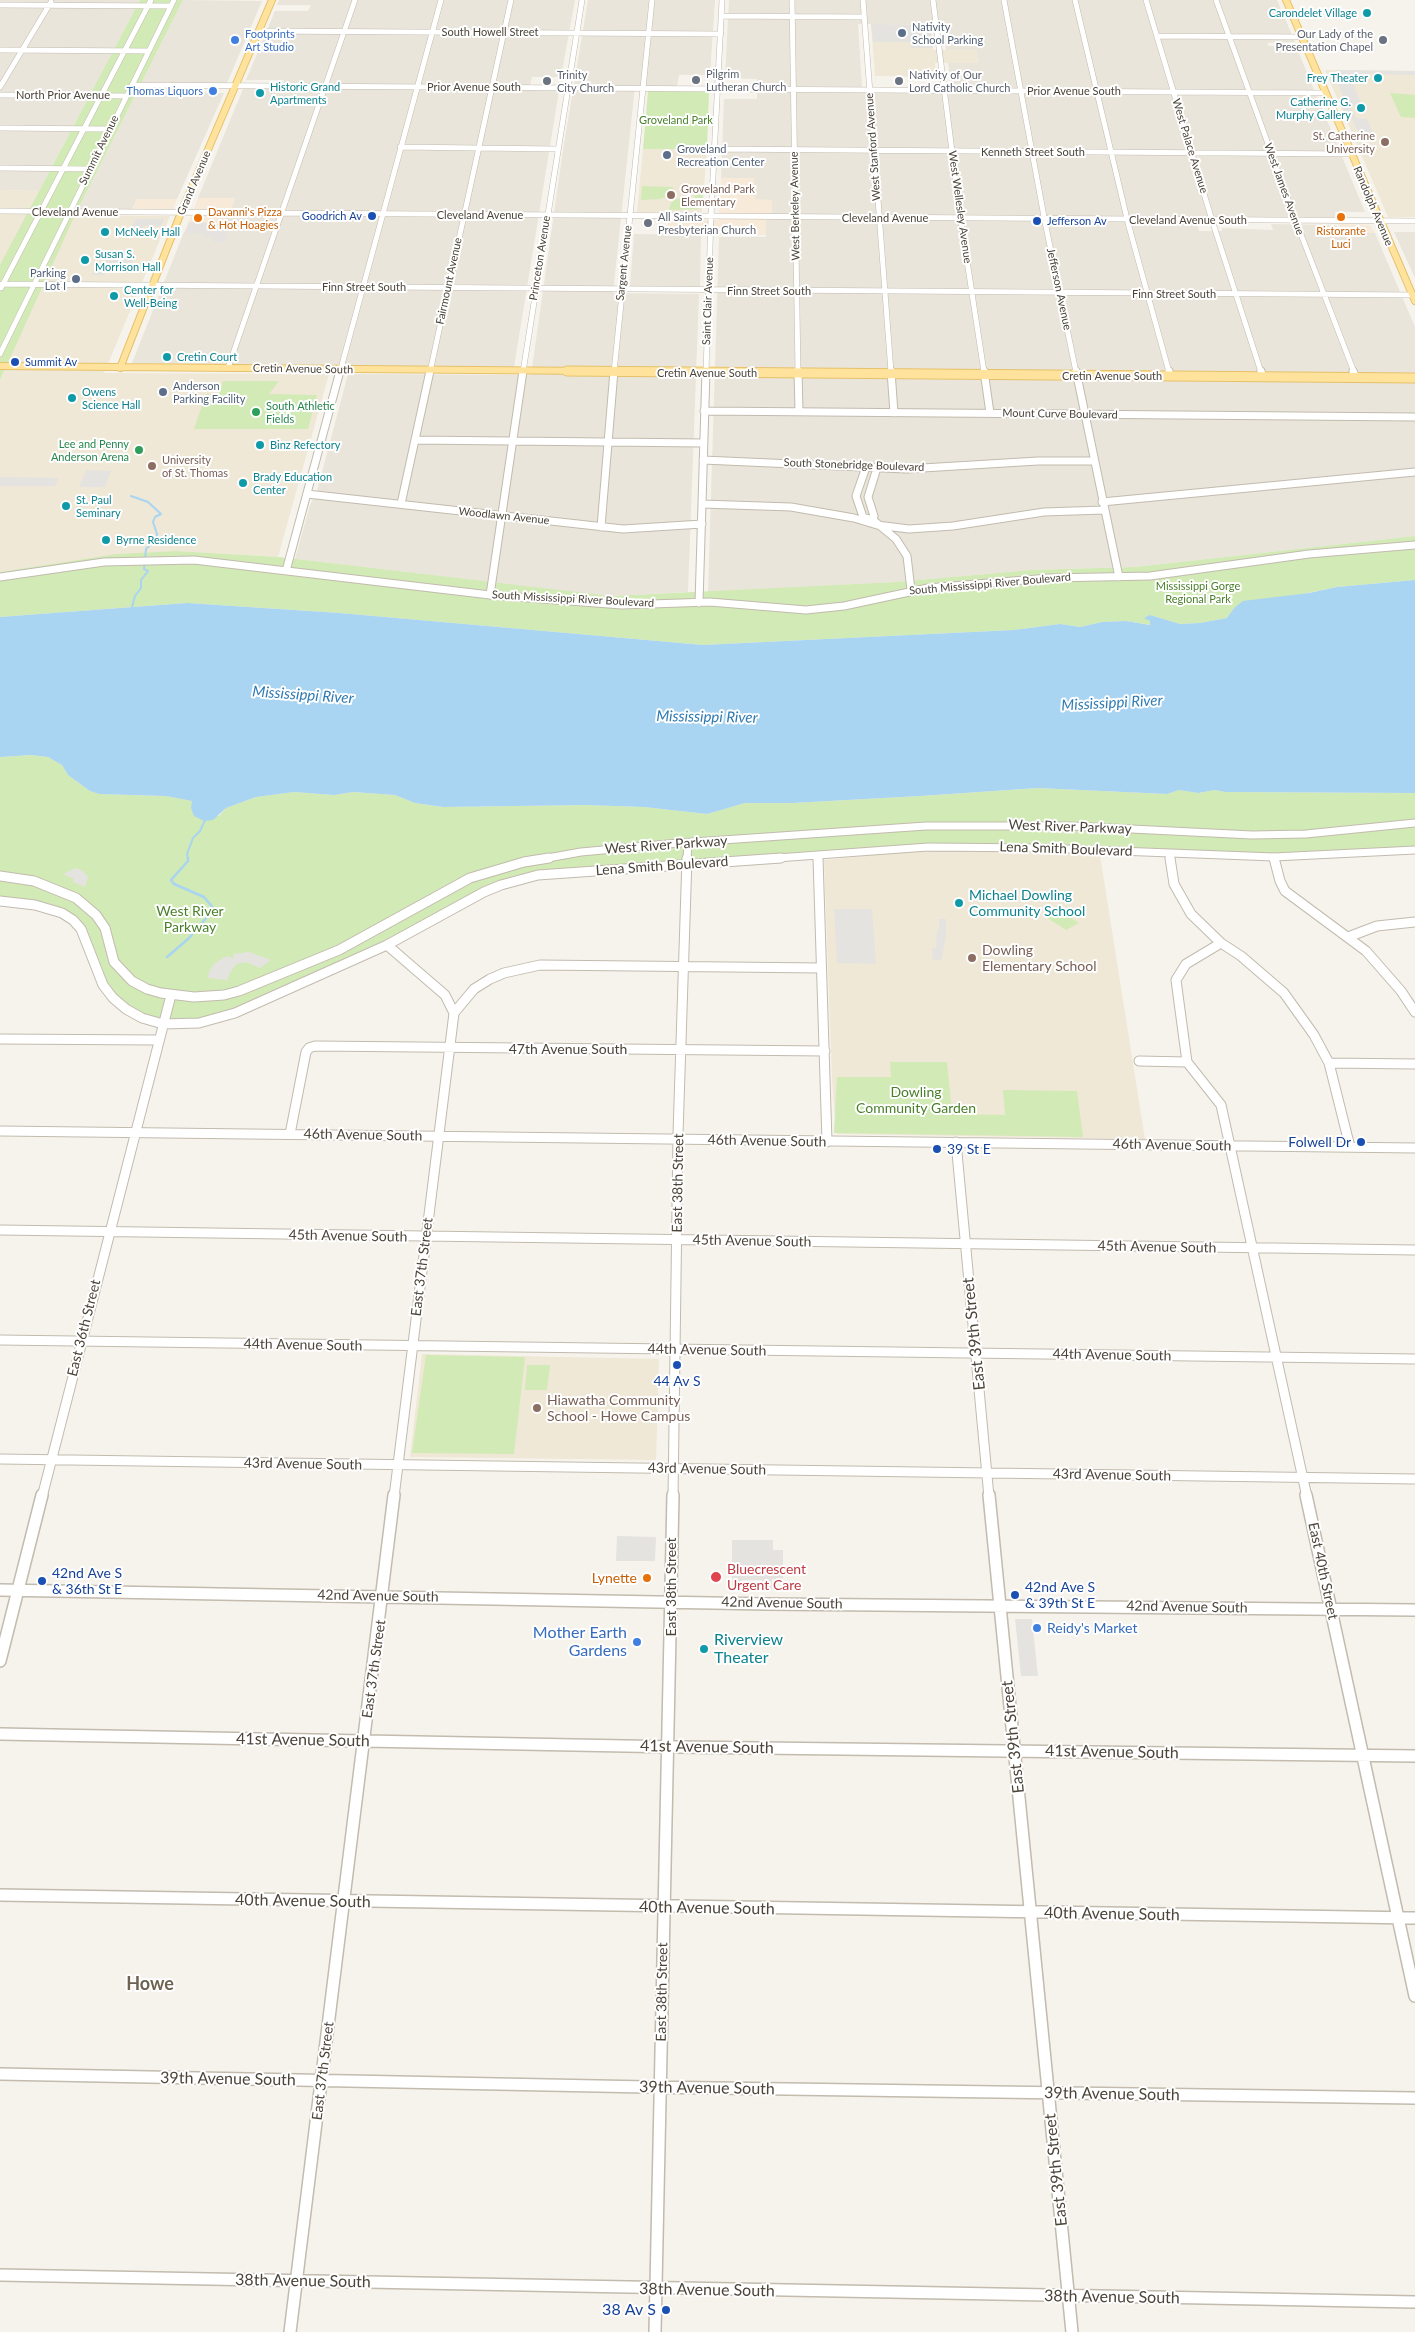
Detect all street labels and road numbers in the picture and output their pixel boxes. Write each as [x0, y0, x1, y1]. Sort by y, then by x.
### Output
street label: South Howell Street [442, 25, 538, 39]
street label: Prior Avenue South [427, 80, 521, 94]
street label: Prior Avenue South [1027, 84, 1121, 98]
street label: North Prior Avenue [16, 88, 110, 102]
street label: West Stanford Avenue [863, 92, 883, 202]
street label: West Palace Avenue [1169, 97, 1211, 195]
street label: Summit Avenue [76, 113, 122, 187]
street label: West James Avenue [1261, 141, 1307, 237]
street label: Kenneth Street South [981, 145, 1085, 159]
street label: Grand Avenue [174, 149, 214, 217]
street label: West Wellesley Avenue [946, 150, 974, 264]
street label: West Berkeley Avenue [787, 151, 803, 261]
street label: Randolph Avenue [1350, 164, 1396, 248]
street label: Cleveland Avenue [32, 205, 118, 219]
street label: Cleveland Avenue [437, 208, 523, 222]
street label: Cleveland Avenue [842, 211, 928, 225]
street label: Cleveland Avenue South [1129, 213, 1247, 227]
street label: Princeton Avenue [527, 215, 553, 301]
street label: Sargent Avenue [613, 225, 635, 301]
street label: Fairmount Avenue [433, 236, 465, 326]
street label: Jefferson Avenue [1044, 247, 1074, 331]
street label: Saint Clair Avenue [700, 257, 716, 345]
street label: Finn Street South [322, 280, 406, 294]
street label: Finn Street South [727, 284, 811, 298]
street label: Finn Street South [1132, 287, 1216, 301]
street label: Cretin Avenue South [253, 362, 353, 376]
street label: Cretin Avenue South [657, 366, 757, 380]
street label: Cretin Avenue South [1062, 369, 1162, 383]
street label: Mount Curve Boulevard [1002, 406, 1118, 422]
street label: South Stonebridge Boulevard [783, 456, 925, 474]
street label: Woodlawn Avenue [458, 505, 550, 527]
street label: South Mississippi River Boulevard [909, 570, 1071, 598]
street label: South Mississippi River Boulevard [492, 588, 654, 610]
street label: West River Parkway [1008, 816, 1132, 838]
street label: West River Parkway [604, 832, 728, 858]
street label: Lena Smith Boulevard [999, 838, 1133, 860]
street label: Lena Smith Boulevard [595, 853, 729, 879]
street label: 47th Avenue South [509, 1041, 627, 1057]
street label: 46th Avenue South [304, 1126, 422, 1144]
street label: 46th Avenue South [708, 1132, 826, 1150]
street label: East 38th Street [669, 1133, 687, 1233]
street label: 46th Avenue South [1113, 1136, 1231, 1154]
street label: East 37th Street [408, 1217, 436, 1317]
street label: 45th Avenue South [289, 1227, 407, 1245]
street label: 45th Avenue South [693, 1232, 811, 1250]
street label: 45th Avenue South [1098, 1238, 1216, 1256]
street label: East 39th Street [959, 1277, 989, 1391]
street label: East 36th Street [64, 1278, 104, 1378]
street label: 44th Avenue South [244, 1336, 362, 1354]
street label: 44th Avenue South [648, 1341, 766, 1359]
street label: 44th Avenue South [1053, 1346, 1171, 1364]
street label: 43rd Avenue South [244, 1455, 362, 1473]
street label: 43rd Avenue South [648, 1460, 766, 1478]
street label: 43rd Avenue South [1053, 1466, 1171, 1484]
street label: East 40th Street [1304, 1521, 1342, 1621]
street label: East 38th Street [663, 1537, 679, 1637]
street label: 42nd Avenue South [317, 1587, 439, 1605]
street label: 42nd Avenue South [721, 1594, 843, 1612]
street label: 42nd Avenue South [1126, 1598, 1248, 1616]
street label: East 37th Street [359, 1619, 389, 1719]
street label: East 39th Street [998, 1680, 1028, 1794]
street label: 41st Avenue South [236, 1729, 370, 1751]
street label: 41st Avenue South [640, 1736, 774, 1758]
street label: 41st Avenue South [1045, 1741, 1179, 1763]
street label: 40th Avenue South [235, 1890, 371, 1912]
street label: 40th Avenue South [639, 1897, 775, 1919]
street label: 40th Avenue South [1044, 1903, 1180, 1925]
street label: East 38th Street [653, 1942, 671, 2042]
street label: East 37th Street [309, 2021, 337, 2121]
street label: 39th Avenue South [160, 2068, 296, 2090]
street label: 39th Avenue South [639, 2077, 775, 2099]
street label: 39th Avenue South [1044, 2083, 1180, 2105]
street label: East 39th Street [1041, 2113, 1071, 2227]
street label: 38th Avenue South [235, 2270, 371, 2292]
street label: 38th Avenue South [639, 2279, 775, 2301]
street label: 38th Avenue South [1044, 2286, 1180, 2308]

